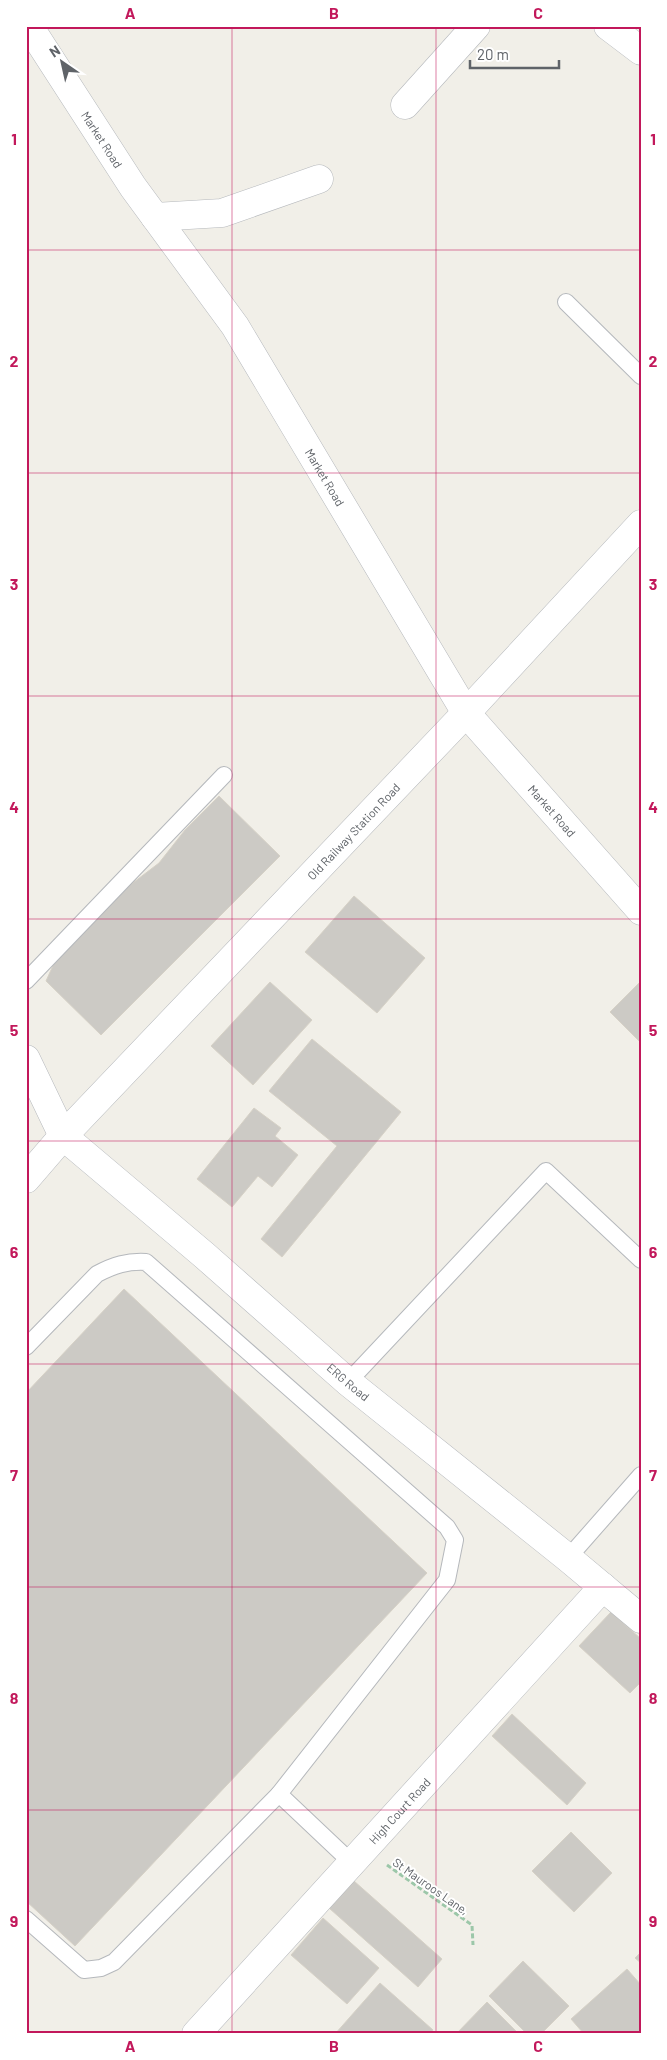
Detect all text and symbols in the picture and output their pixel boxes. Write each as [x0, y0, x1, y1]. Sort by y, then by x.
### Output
text: A [125, 3, 136, 22]
text: B [329, 3, 339, 22]
text: C [533, 3, 543, 22]
north arrow [38, 38, 88, 88]
scale bar [470, 38, 558, 70]
text: N [46, 41, 63, 60]
text: 20 m [477, 45, 509, 63]
street label: Market Road [79, 108, 126, 170]
text: 1 [11, 129, 17, 148]
text: 1 [650, 129, 656, 148]
text: 2 [10, 351, 19, 370]
text: 2 [649, 351, 658, 370]
street label: Market Road [303, 446, 348, 508]
text: 3 [10, 574, 18, 593]
text: 3 [649, 574, 657, 593]
street label: Old Railway Station Road [304, 780, 403, 882]
street label: Market Road [526, 782, 579, 839]
text: 4 [9, 797, 19, 816]
text: 4 [648, 797, 658, 816]
text: 5 [10, 1020, 19, 1039]
text: 5 [649, 1020, 658, 1039]
text: 6 [10, 1242, 19, 1261]
text: 6 [649, 1242, 658, 1261]
street label: ERG Road [324, 1360, 372, 1403]
text: 7 [10, 1465, 18, 1484]
text: 7 [649, 1465, 657, 1484]
text: 8 [10, 1688, 19, 1707]
text: 8 [649, 1688, 658, 1707]
street label: High Court Road [366, 1775, 433, 1847]
street label: St Mauroos Lane, [390, 1855, 472, 1917]
text: 9 [10, 1911, 18, 1930]
text: 9 [649, 1911, 657, 1930]
text: A [125, 2036, 136, 2055]
text: B [329, 2036, 339, 2055]
text: C [533, 2036, 543, 2055]

